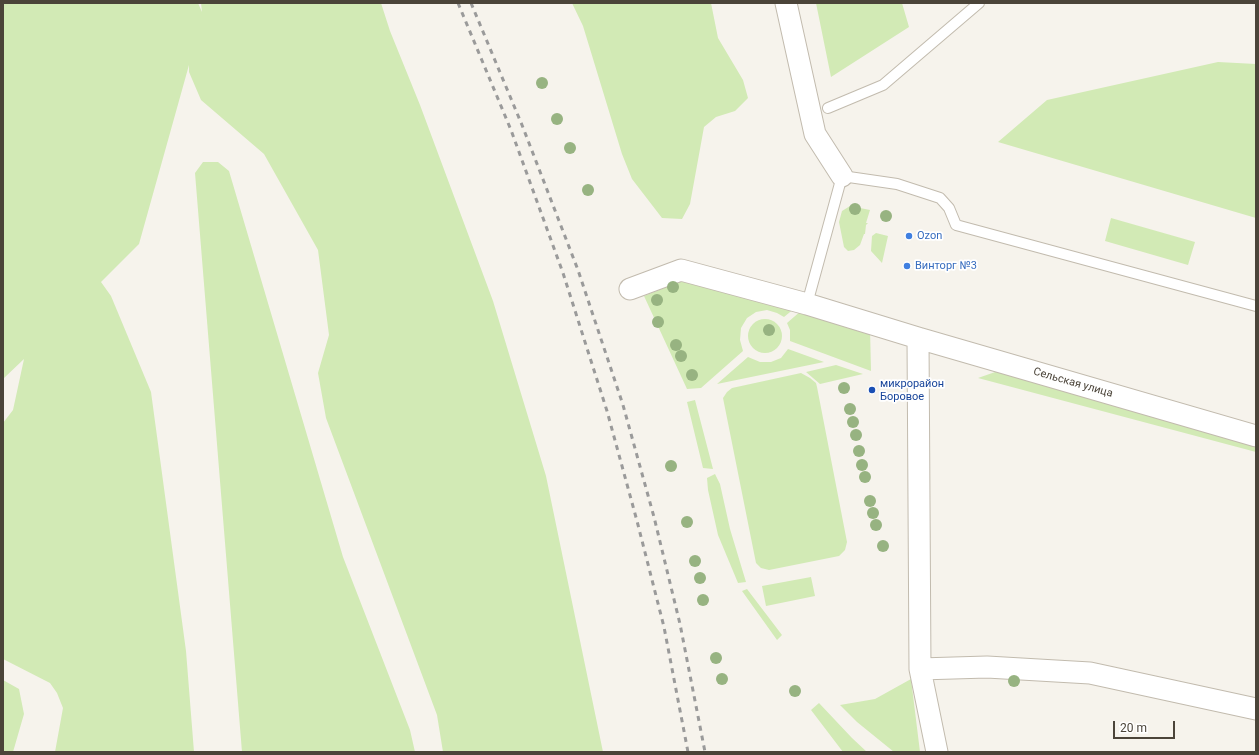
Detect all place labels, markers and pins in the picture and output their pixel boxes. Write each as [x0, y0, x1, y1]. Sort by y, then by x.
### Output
place label: Ozon [917, 229, 942, 243]
marker: Ozon [904, 231, 914, 241]
place label: Винторг №3 [915, 259, 977, 273]
marker: Винторг №3 [902, 261, 912, 271]
place label: микрорайон Боровое [880, 377, 944, 403]
marker: микрорайон Боровое [867, 385, 877, 395]

